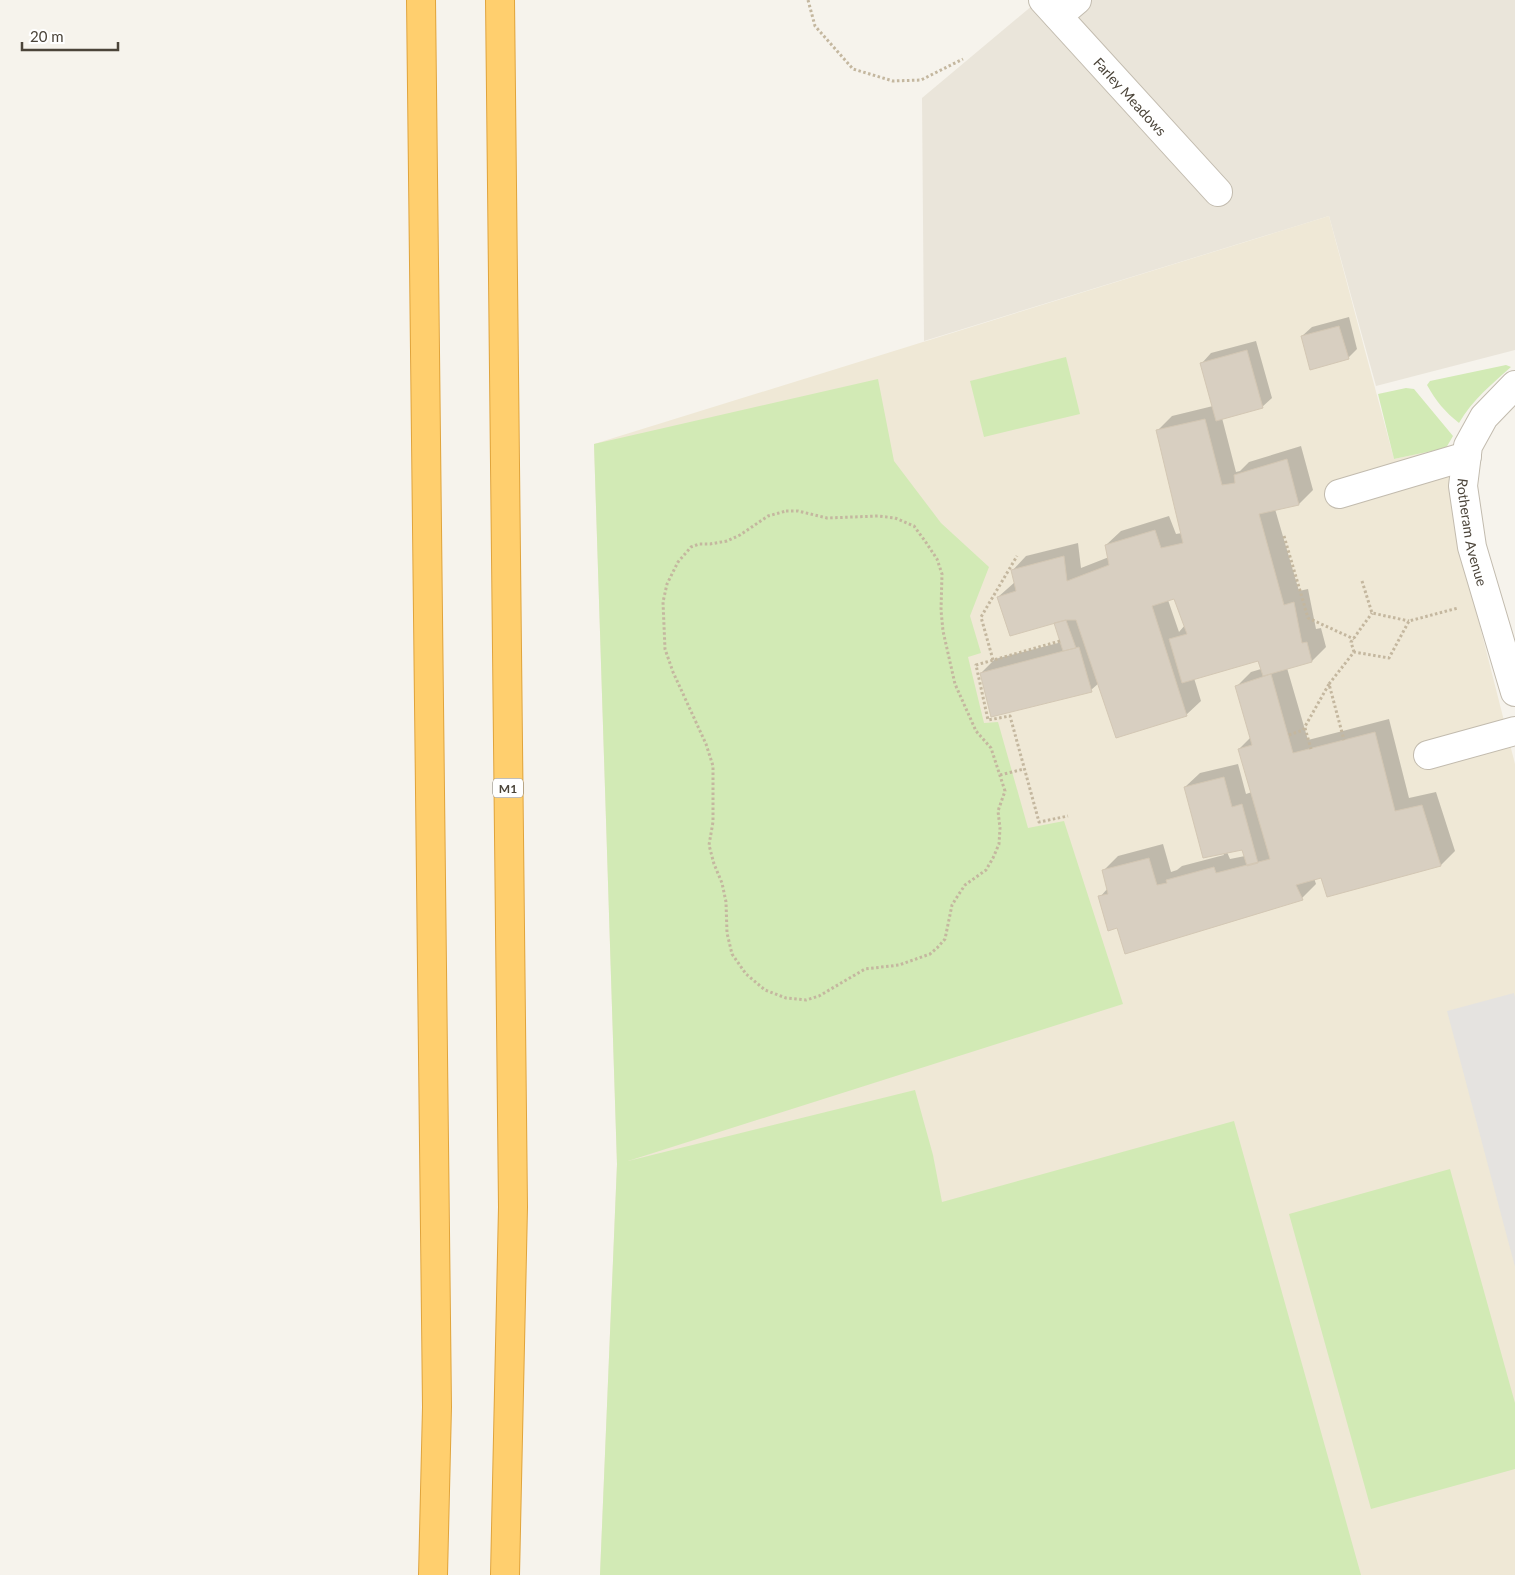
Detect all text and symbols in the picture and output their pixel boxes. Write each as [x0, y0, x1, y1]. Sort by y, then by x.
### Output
scale bar [22, 20, 119, 52]
text: 20 m [30, 27, 64, 45]
street label: Farley Meadows [1091, 53, 1170, 139]
street label: Rotheram Avenue [1454, 477, 1492, 588]
road number: M1 [493, 778, 523, 798]

